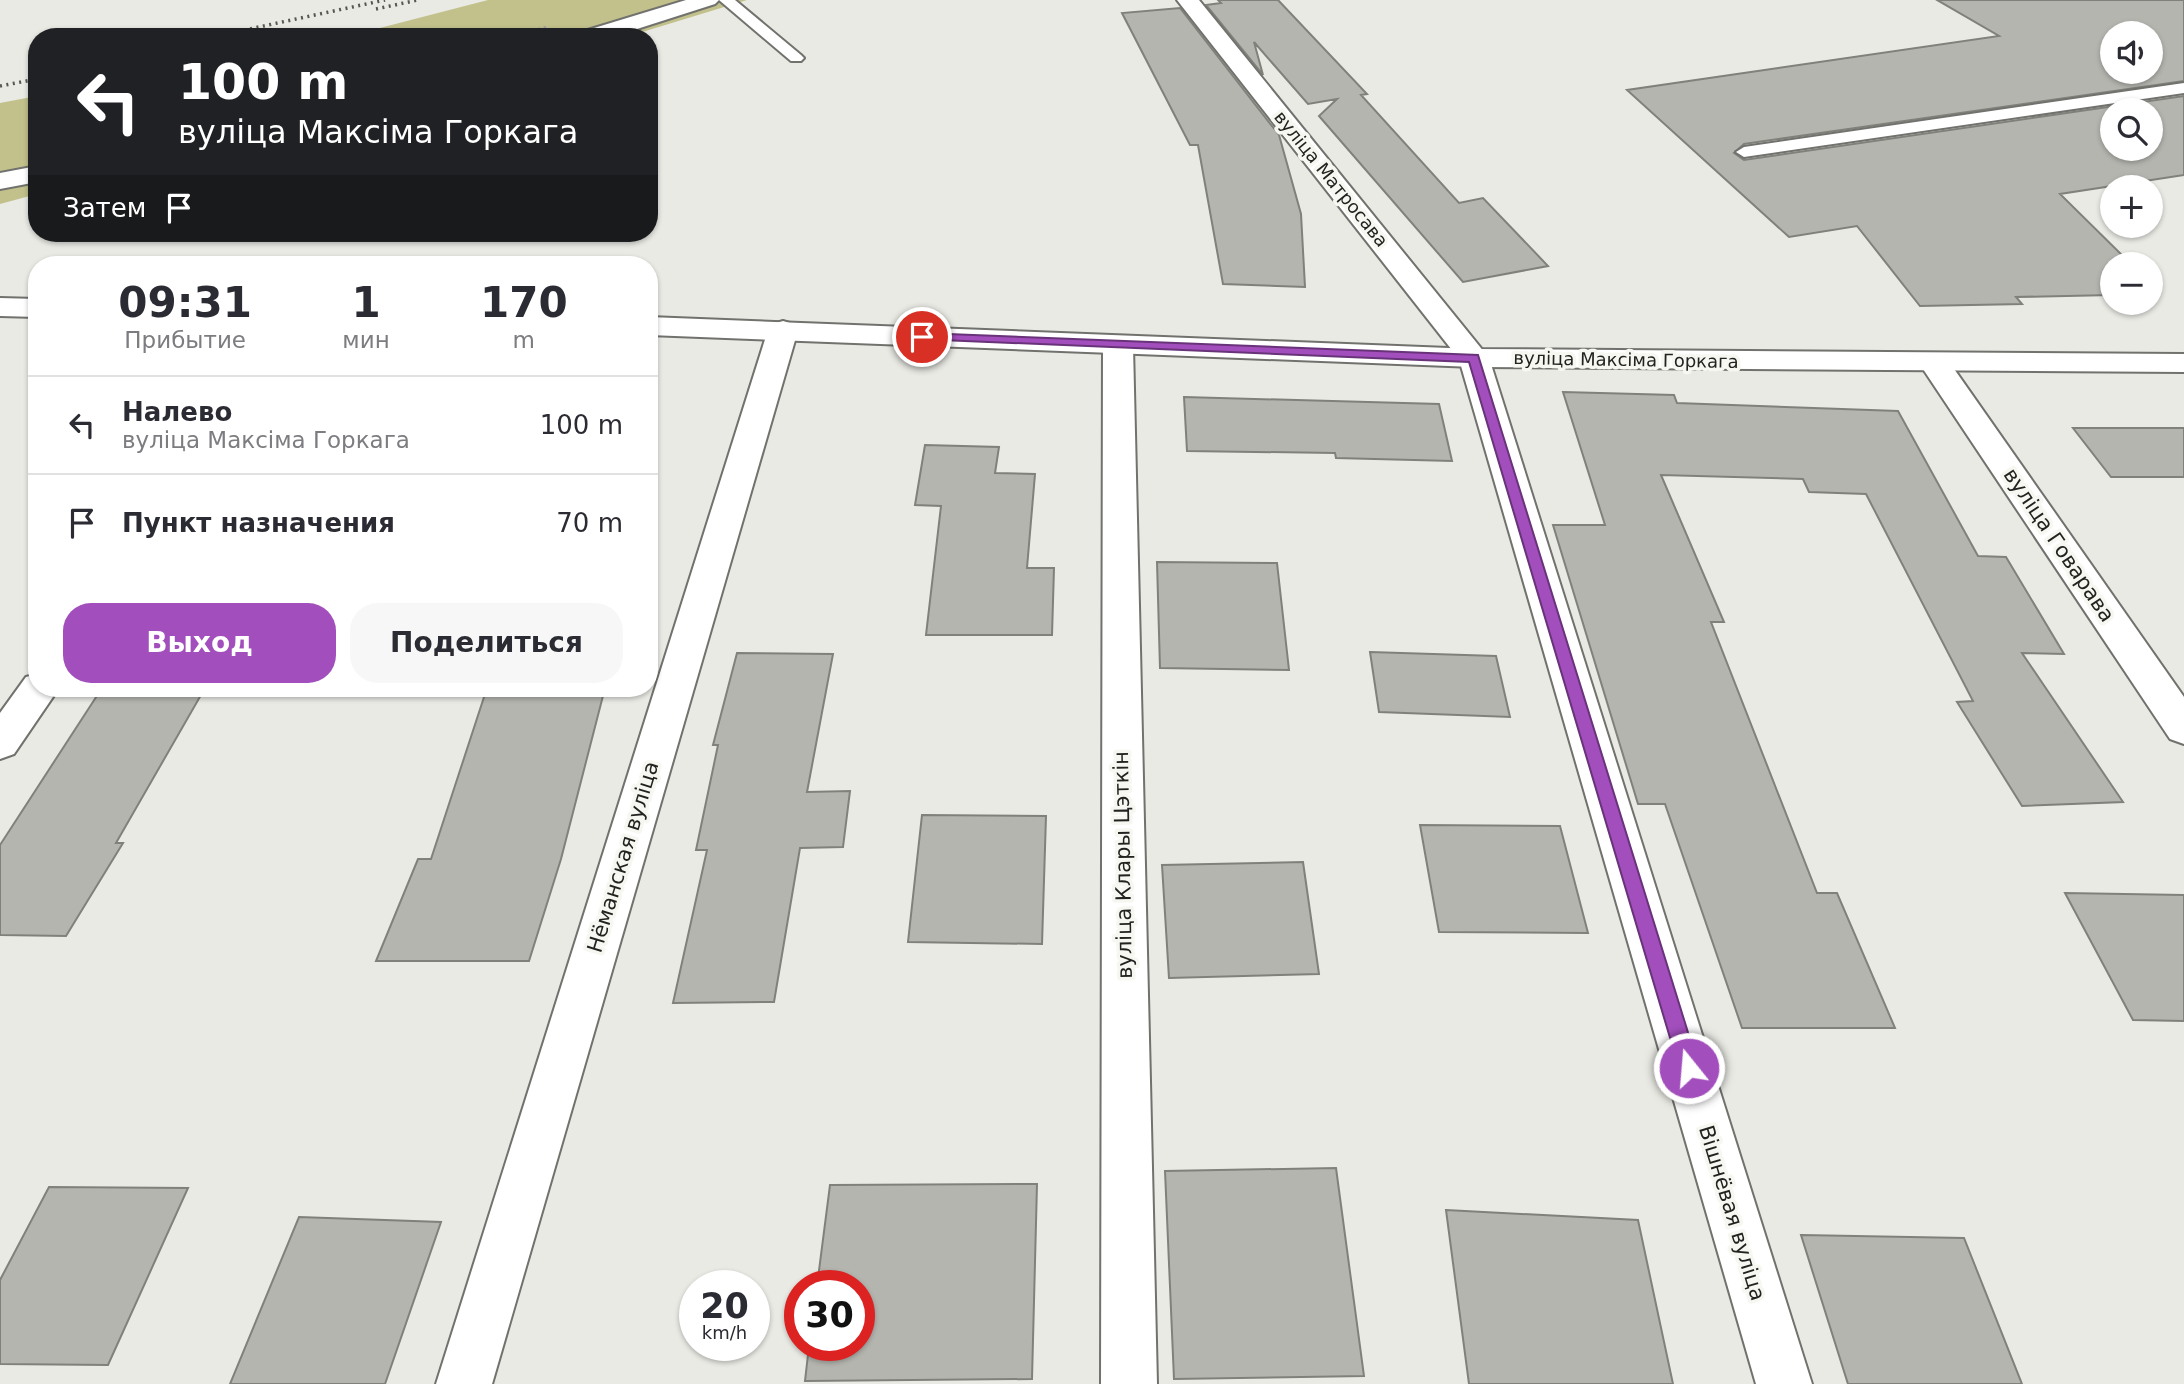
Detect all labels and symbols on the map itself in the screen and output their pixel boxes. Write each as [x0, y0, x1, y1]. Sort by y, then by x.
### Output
street label: вуліца Матросава [1270, 106, 1393, 251]
pin [892, 307, 952, 367]
street label: вуліца Максіма Горкага [1513, 347, 1739, 372]
street label: вуліца Говарава [1999, 464, 2119, 626]
street label: вуліца Клары Цэткін [1109, 751, 1137, 979]
street label: Нёманская вуліца [582, 758, 664, 956]
position arrow [1652, 1031, 1726, 1105]
street label: Вішнёвая вуліца [1694, 1123, 1770, 1303]
speed limit sign: 30 [784, 1270, 875, 1361]

